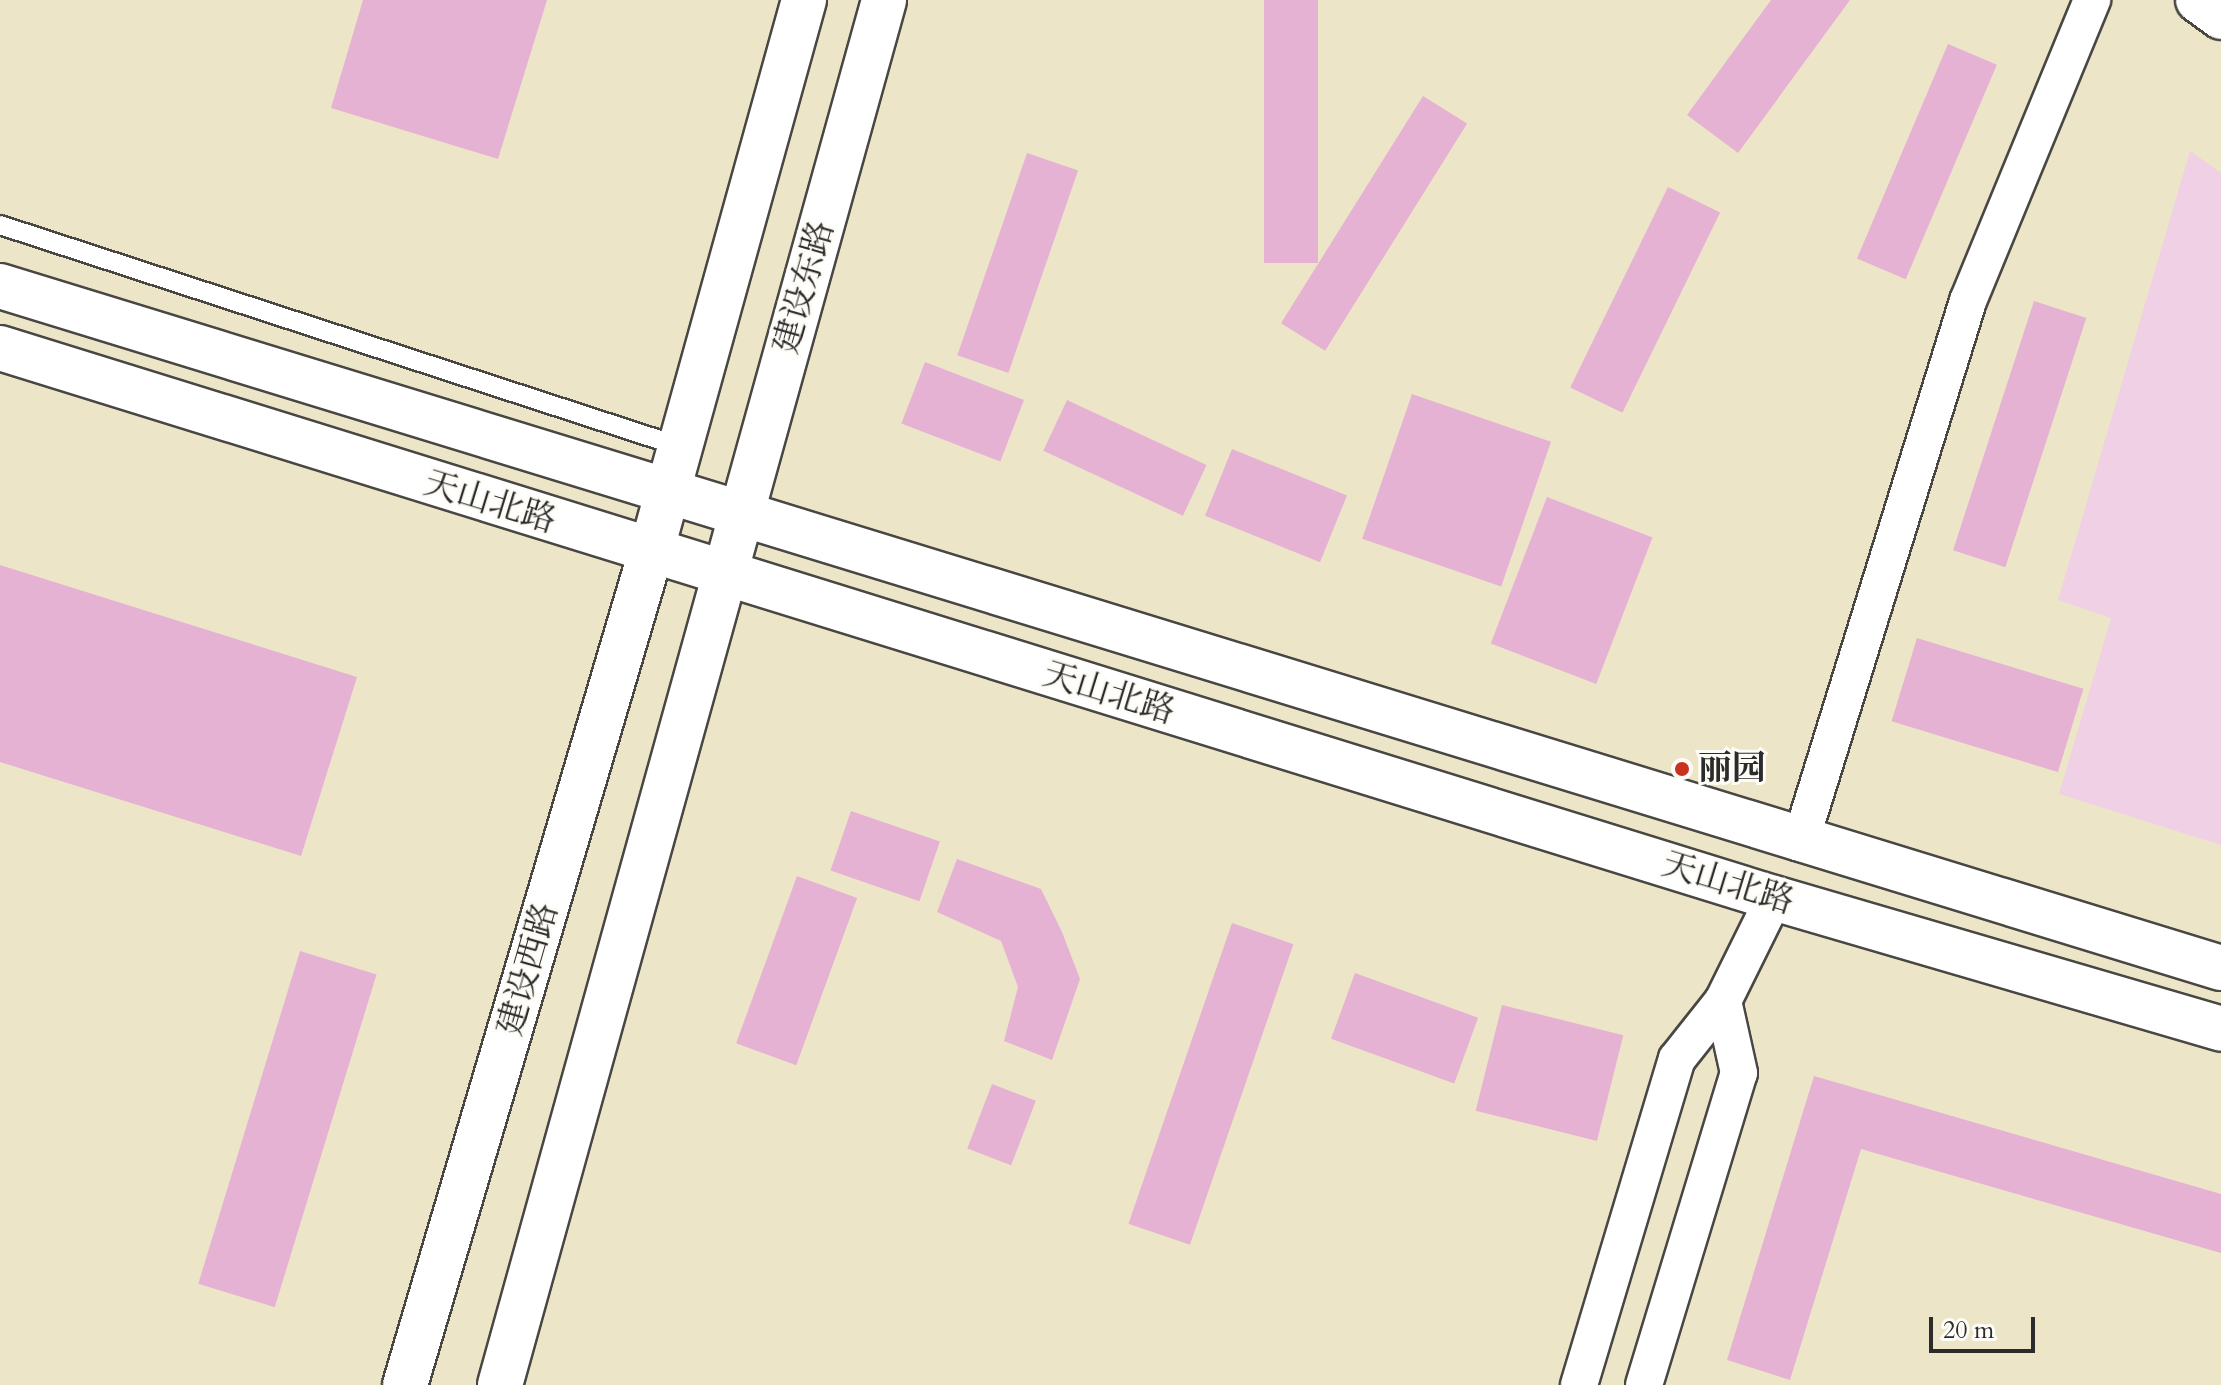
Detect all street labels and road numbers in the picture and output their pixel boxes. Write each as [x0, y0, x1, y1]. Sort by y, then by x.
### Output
street label: 建设东路 [766, 216, 842, 358]
street label: 天山北路 [419, 463, 561, 541]
street label: 天山北路 [1038, 654, 1180, 732]
street label: 天山北路 [1657, 844, 1799, 922]
street label: 建设西路 [490, 898, 566, 1040]

